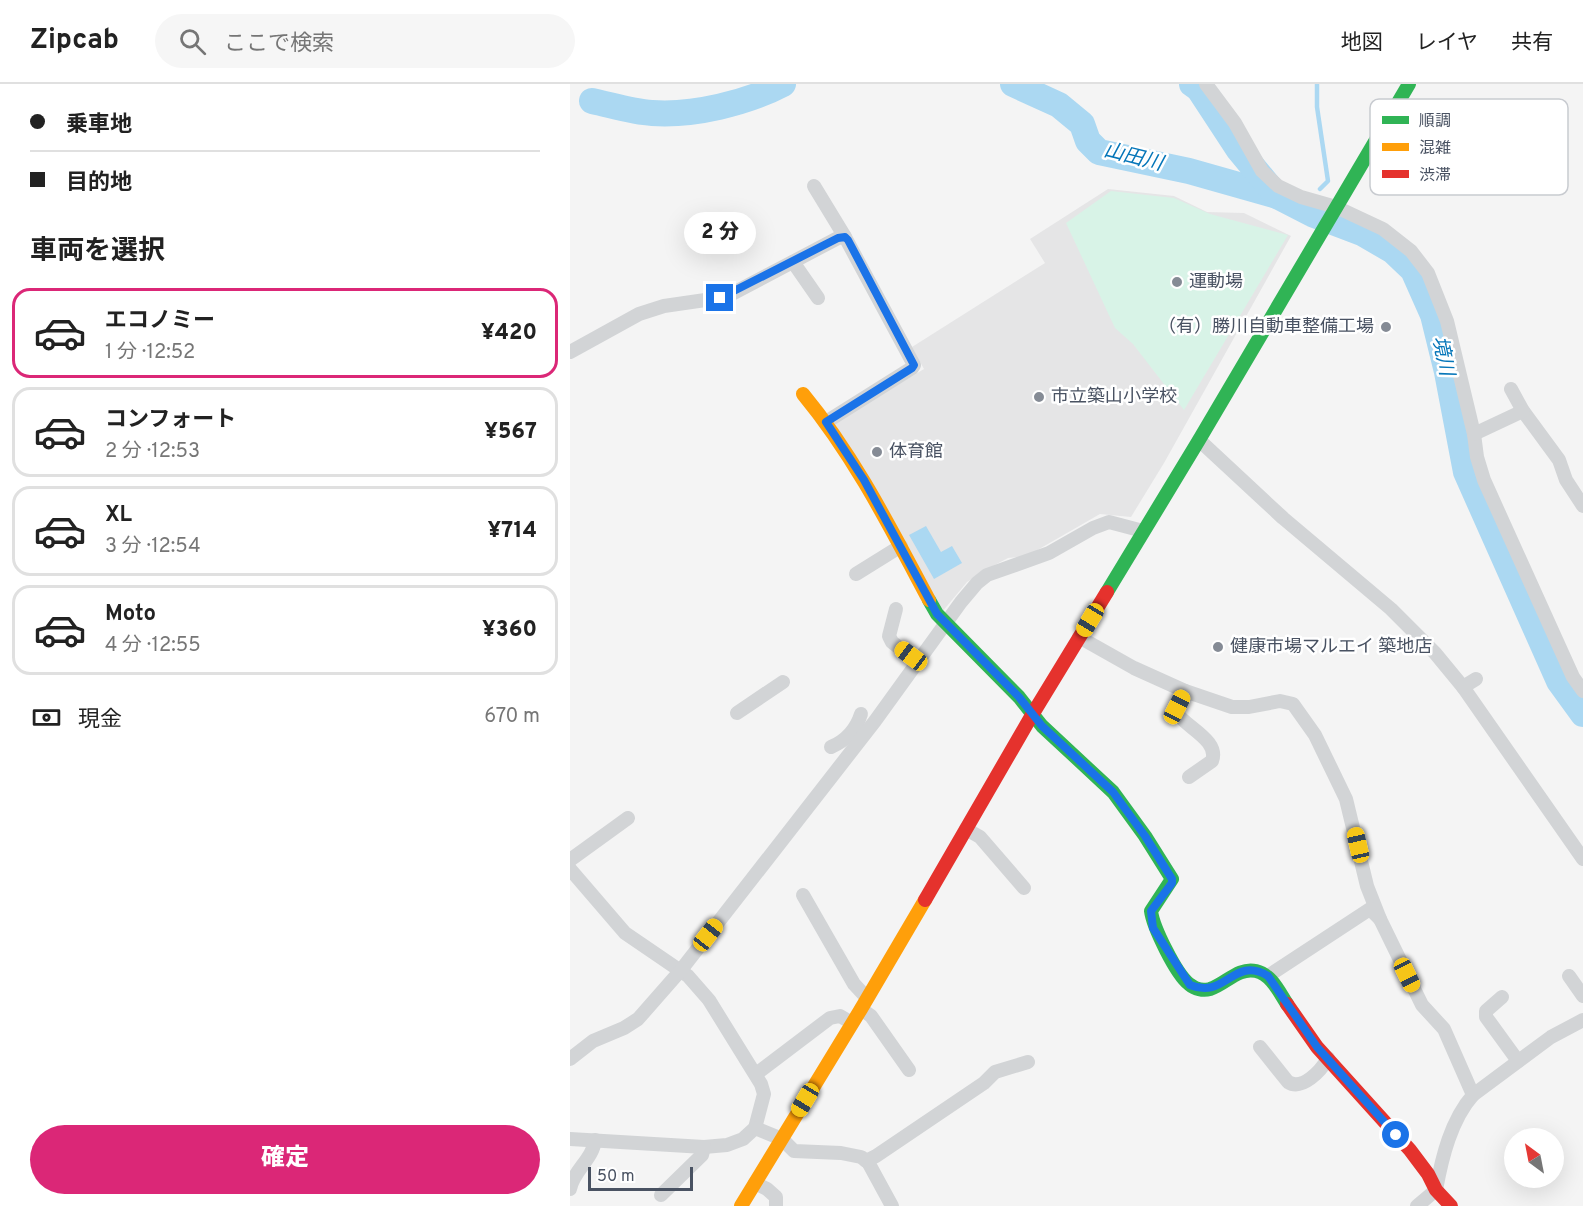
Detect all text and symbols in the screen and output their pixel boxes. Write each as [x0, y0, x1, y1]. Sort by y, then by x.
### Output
search box [155, 14, 575, 68]
text: Zipcab [30, 23, 119, 59]
icon: search [176, 25, 209, 58]
text: 地図 [1341, 30, 1383, 57]
text: レイヤ [1416, 30, 1478, 57]
text: 共有 [1511, 30, 1553, 57]
text: ここで検索 [224, 31, 334, 58]
legend [1370, 99, 1568, 195]
text: 乗車地 [66, 112, 132, 139]
text: 順調 [1419, 112, 1451, 132]
water label: 山田川 [1101, 138, 1167, 178]
text: 混雑 [1419, 139, 1451, 159]
text: 渋滞 [1419, 166, 1451, 186]
text: 目的地 [66, 170, 132, 197]
callout: 2 分 [684, 211, 756, 253]
text: 2 分 [701, 220, 739, 246]
text: 車両を選択 [30, 235, 165, 269]
place label: 運動場 [1189, 271, 1243, 294]
marker: 運動場 [1170, 275, 1184, 289]
route end [706, 284, 733, 311]
icon: car [33, 306, 87, 360]
text: エコノミー [105, 308, 215, 335]
place label: （有）勝川自動車整備工場 [1158, 316, 1374, 339]
text: ¥420 [481, 320, 537, 347]
marker: （有）勝川自動車整備工場 [1379, 320, 1393, 334]
water label: 境川 [1425, 334, 1459, 380]
text: 1 分 · 12:52 [105, 340, 195, 366]
place label: 市立築山小学校 [1051, 386, 1177, 409]
marker: 市立築山小学校 [1032, 390, 1046, 404]
icon: car [33, 405, 87, 459]
text: コンフォート [105, 407, 236, 434]
text: ¥567 [484, 419, 537, 446]
text: 2 分 · 12:53 [105, 439, 200, 465]
place label: 体育館 [889, 441, 943, 464]
marker: 体育館 [870, 445, 884, 459]
text: XL [105, 502, 132, 529]
icon: car [33, 504, 87, 558]
text: ¥714 [488, 518, 537, 545]
text: 3 分 · 12:54 [105, 534, 201, 560]
car [1073, 600, 1107, 640]
text: Moto [105, 601, 156, 628]
icon: car [33, 603, 87, 657]
text: ¥360 [482, 617, 537, 644]
text: 4 分 · 12:55 [105, 633, 201, 659]
place label: 健康市場マルエイ 築地店 [1230, 636, 1432, 659]
car [891, 638, 931, 674]
marker: 健康市場マルエイ 築地店 [1211, 640, 1225, 654]
car [1161, 687, 1193, 727]
icon: cash [30, 701, 63, 734]
text: 670 m [484, 704, 540, 730]
text: 現金 [78, 707, 122, 734]
car [1345, 825, 1371, 865]
car [690, 915, 726, 955]
car [1391, 955, 1423, 995]
car [788, 1080, 822, 1120]
route start [1382, 1121, 1409, 1148]
button: 確定 [30, 1125, 540, 1194]
north arrow [1504, 1128, 1564, 1188]
map controls [1504, 1128, 1564, 1188]
scale bar [588, 1164, 693, 1192]
text: 50 m [597, 1167, 635, 1187]

